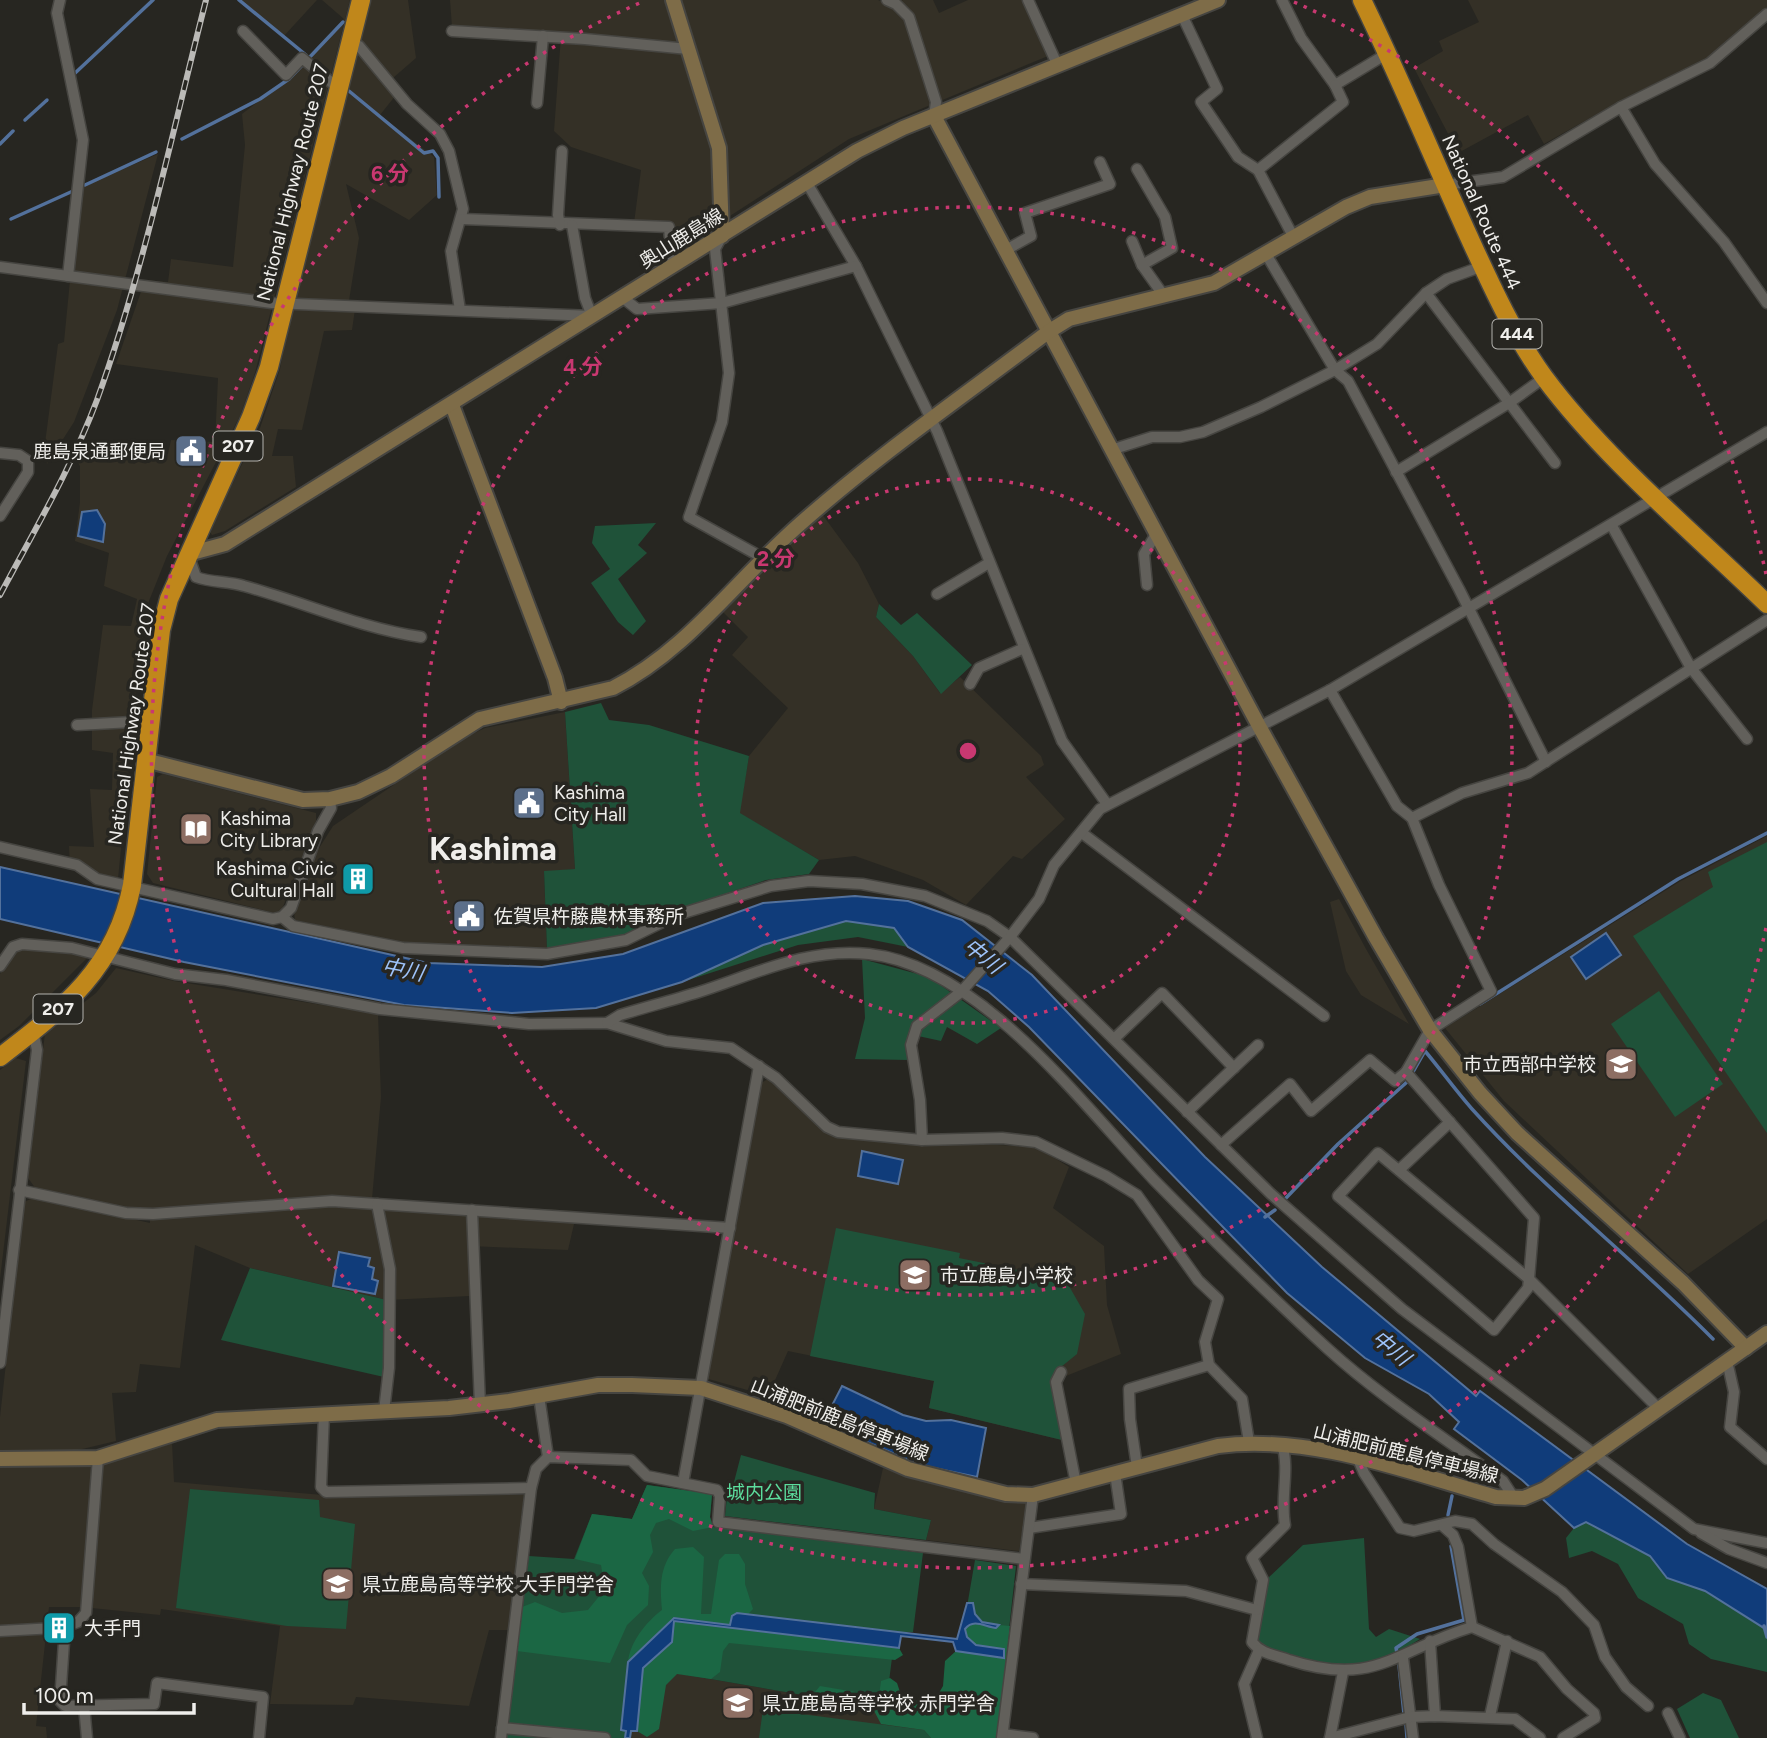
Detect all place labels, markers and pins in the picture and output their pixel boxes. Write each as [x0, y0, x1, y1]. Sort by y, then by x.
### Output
public building icon: 鹿島泉通郵便局 [172, 432, 210, 470]
place label: 鹿島泉通郵便局 [33, 440, 166, 463]
centre of rings [956, 739, 980, 763]
place label: Kashima City Hall [554, 781, 626, 826]
public building icon: Kashima City Hall [510, 784, 548, 822]
place label: Kashima City Library [220, 807, 318, 852]
library icon: Kashima City Library [177, 810, 215, 848]
place label: Kashima Civic Cultural Hall [216, 857, 334, 902]
building icon: Kashima Civic Cultural Hall [339, 860, 377, 898]
public building icon: 佐賀県杵藤農林事務所 [450, 897, 488, 935]
place label: 佐賀県杵藤農林事務所 [494, 905, 684, 928]
school or university icon: 市立西部中学校 [1602, 1045, 1640, 1083]
place label: 市立西部中学校 [1463, 1053, 1596, 1076]
school or university icon: 市立鹿島小学校 [896, 1256, 934, 1294]
place label: 市立鹿島小学校 [940, 1264, 1073, 1287]
school or university icon: 県立鹿島高等学校 大手門学舎 [319, 1565, 357, 1603]
place label: 県立鹿島高等学校 大手門学舎 [362, 1573, 614, 1596]
building icon: 大手門 [40, 1609, 78, 1647]
place label: 大手門 [84, 1617, 141, 1640]
school or university icon: 県立鹿島高等学校 赤門学舎 [719, 1684, 757, 1722]
place label: 県立鹿島高等学校 赤門学舎 [762, 1692, 995, 1715]

